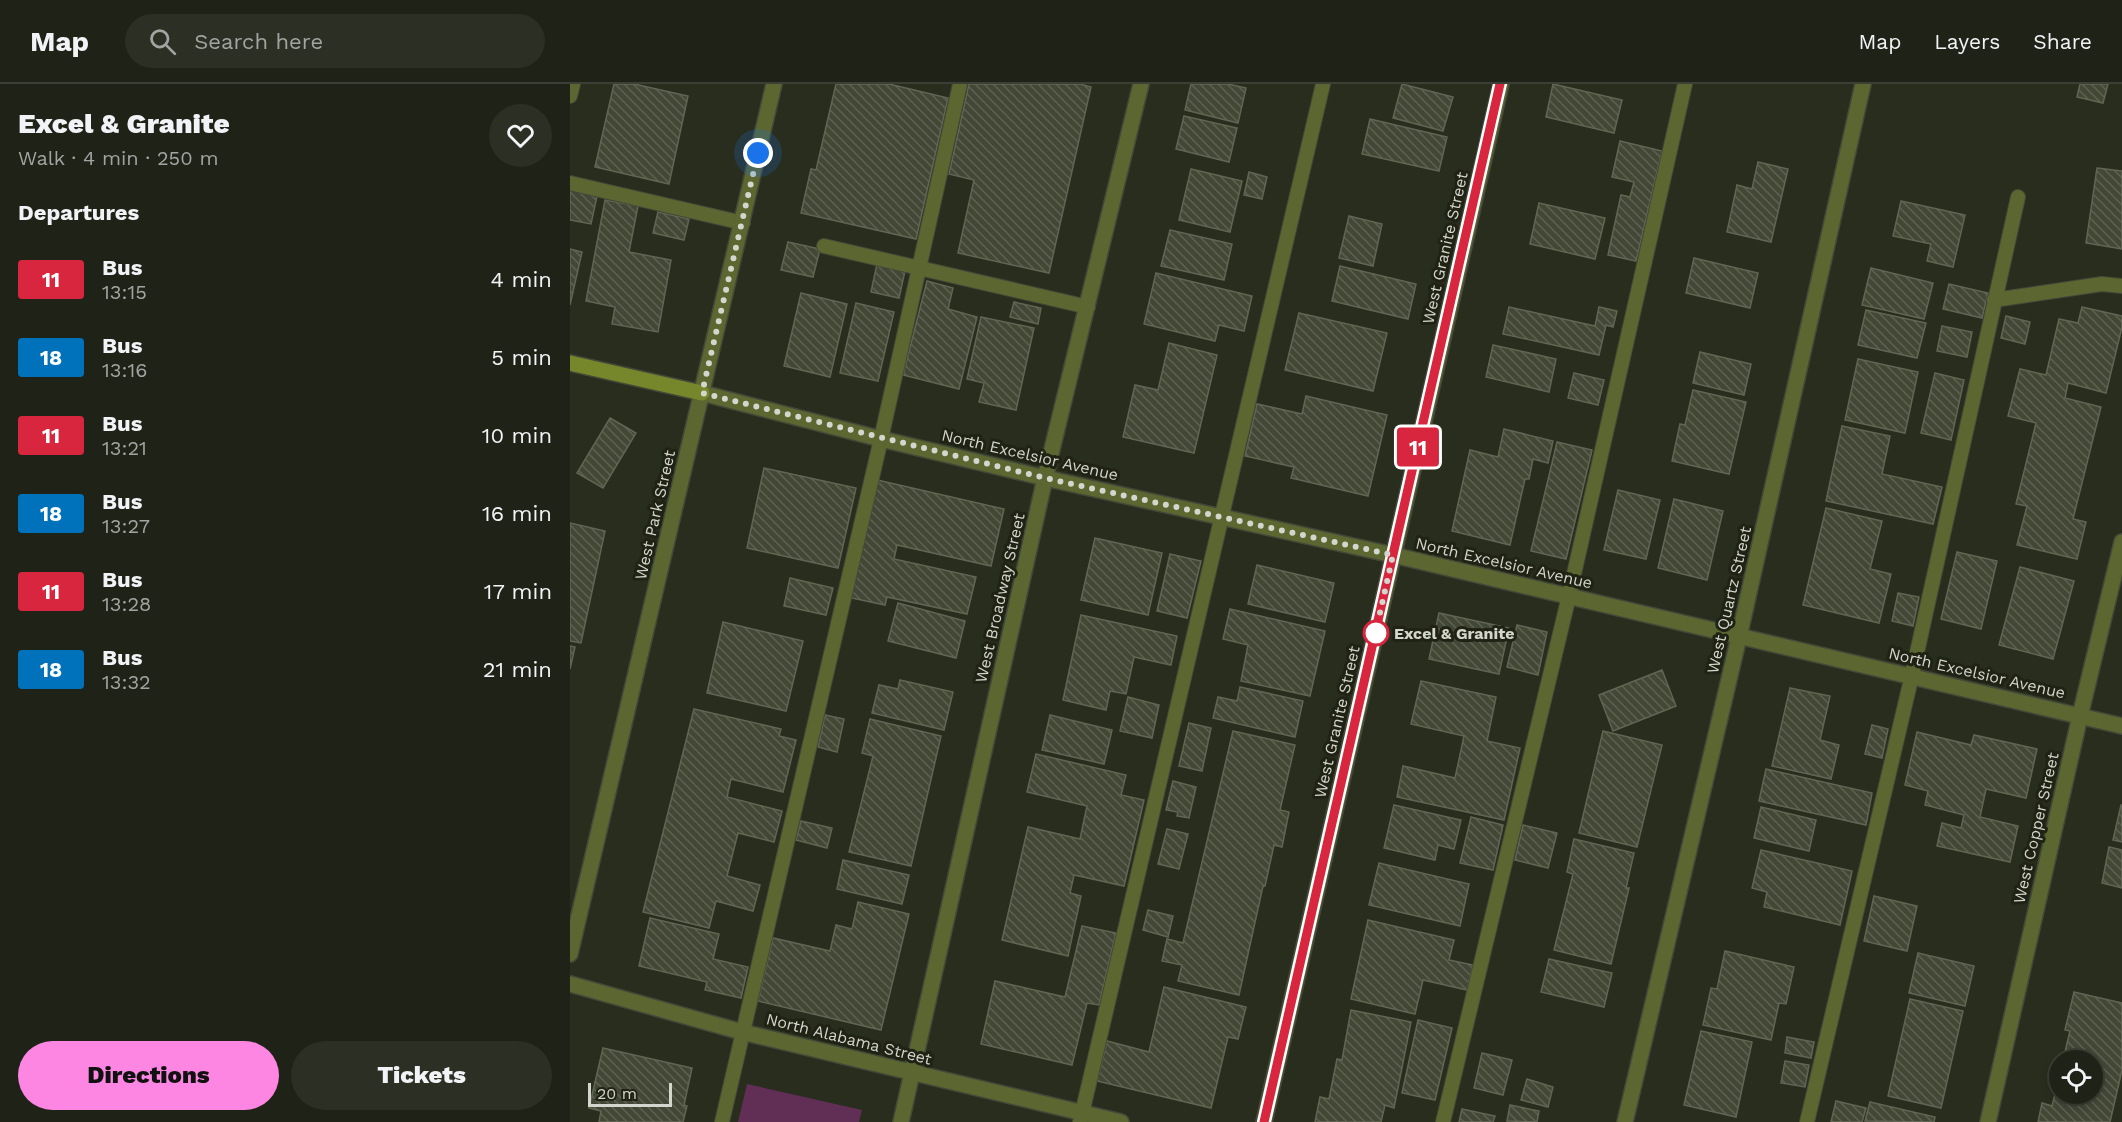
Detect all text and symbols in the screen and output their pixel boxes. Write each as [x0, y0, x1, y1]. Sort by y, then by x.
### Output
search box [125, 14, 545, 68]
text: Map [30, 25, 89, 58]
icon: search [146, 25, 179, 58]
text: Search here [194, 29, 323, 54]
text: Map [1858, 29, 1901, 54]
text: Layers [1934, 29, 2000, 54]
text: Share [2033, 29, 2092, 54]
button: heart [489, 104, 552, 167]
text: Excel & Granite [18, 107, 230, 140]
your location [743, 138, 773, 168]
text: Walk · 4 min · 250 m [18, 146, 219, 170]
street label: West Granite Street [1418, 170, 1472, 326]
text: Departures [18, 200, 139, 225]
text: Bus [102, 255, 142, 280]
text: 11 [42, 267, 60, 292]
text: 4 min [491, 267, 552, 292]
text: 13:15 [102, 280, 147, 304]
text: Bus [102, 333, 142, 358]
text: 18 [40, 345, 62, 370]
text: 5 min [491, 345, 552, 370]
text: 13:16 [102, 358, 147, 382]
text: Bus [102, 411, 142, 436]
text: 11 [42, 423, 60, 448]
text: 10 min [482, 423, 552, 448]
street label: North Excelsior Avenue [940, 425, 1120, 485]
line badge: 11 [1391, 428, 1445, 466]
text: 11 [1409, 435, 1427, 460]
text: 13:21 [102, 436, 147, 460]
street label: West Park Street [631, 448, 679, 582]
text: Bus [102, 489, 142, 514]
text: 18 [40, 501, 62, 526]
text: 16 min [482, 501, 552, 526]
street label: West Broadway Street [971, 511, 1029, 685]
text: 13:27 [102, 514, 150, 538]
street label: West Quartz Street [1703, 524, 1755, 675]
street label: North Excelsior Avenue [1414, 533, 1594, 593]
text: Bus [102, 567, 142, 592]
text: 11 [42, 579, 60, 604]
text: 17 min [484, 579, 552, 604]
text: 13:28 [102, 592, 151, 616]
marker: Excel & Granite [1363, 620, 1389, 646]
place label: Excel & Granite [1394, 624, 1514, 643]
street label: North Excelsior Avenue [1887, 643, 2067, 703]
street label: West Granite Street [1310, 644, 1364, 800]
text: Bus [102, 645, 142, 670]
text: 18 [40, 657, 62, 682]
text: 21 min [483, 657, 552, 682]
text: 13:32 [102, 670, 151, 694]
street label: West Copper Street [2009, 750, 2063, 905]
street label: North Alabama Street [764, 1009, 934, 1069]
button: Directions [18, 1041, 279, 1110]
button: Tickets [291, 1041, 552, 1110]
map controls [2049, 1050, 2103, 1104]
button: locate [2049, 1050, 2103, 1104]
scale bar [588, 1080, 672, 1108]
text: 20 m [597, 1084, 637, 1103]

